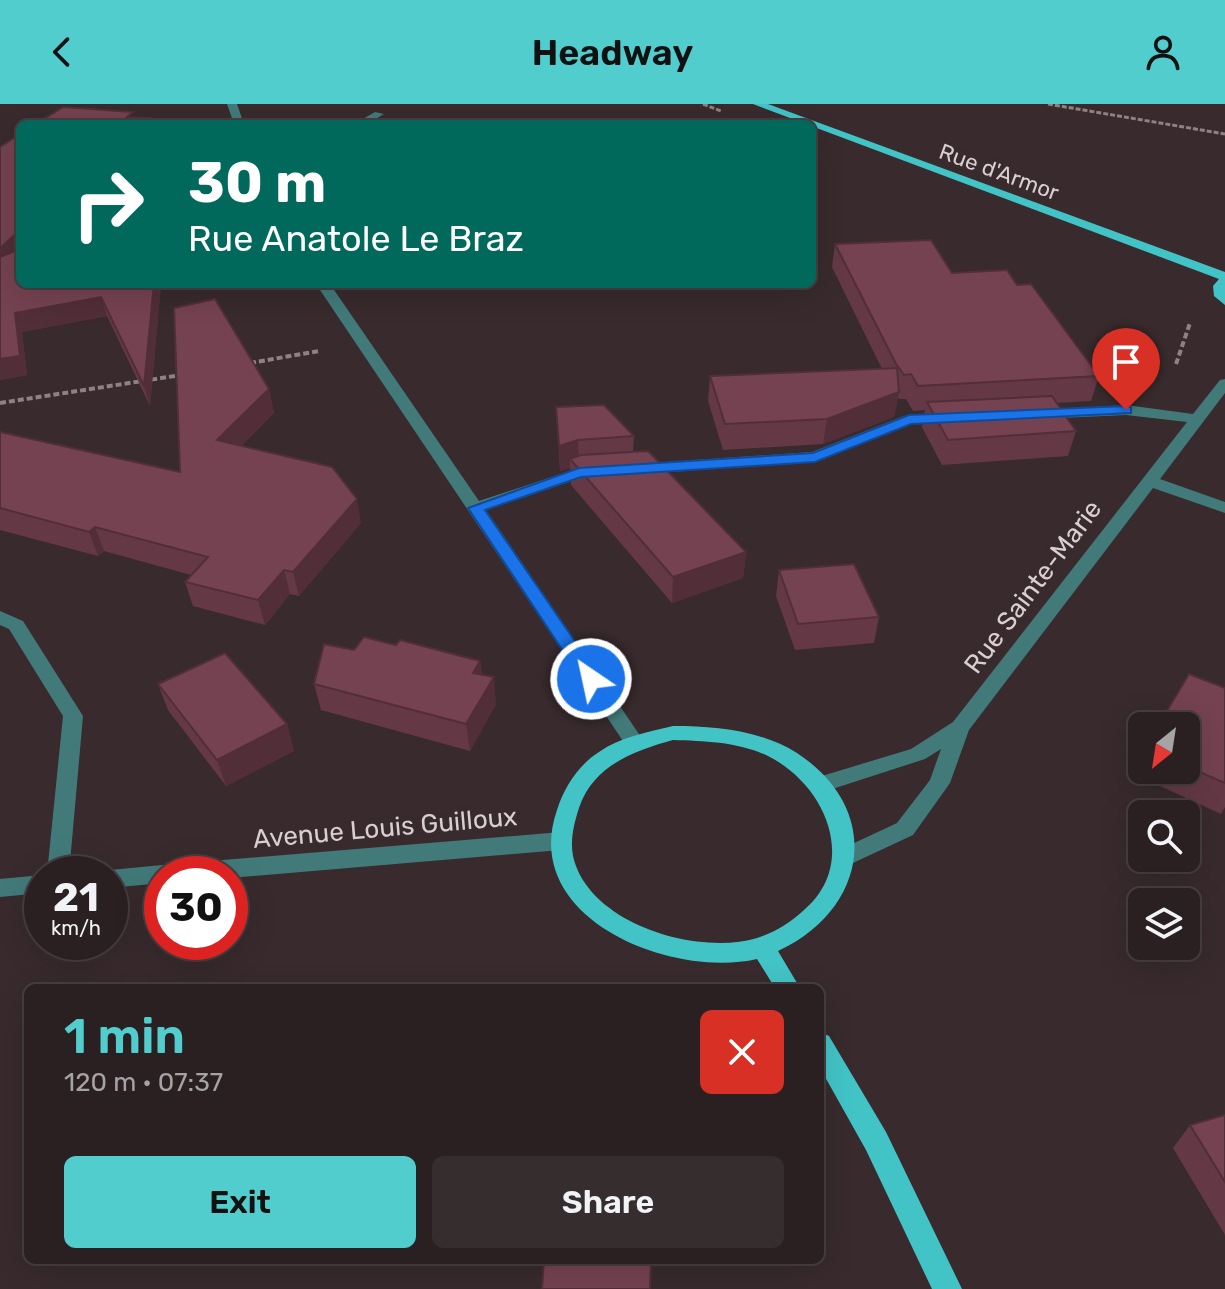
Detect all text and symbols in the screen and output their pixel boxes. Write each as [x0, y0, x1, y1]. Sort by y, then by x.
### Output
icon: back [40, 30, 84, 74]
icon: person [1141, 30, 1185, 74]
text: Headway [532, 31, 693, 74]
street label: Rue d'Armor [935, 138, 1063, 206]
text: 30 m [188, 150, 326, 216]
icon: right [56, 152, 160, 256]
text: Rue Anatole Le Braz [188, 217, 524, 260]
pin [1092, 328, 1160, 410]
icon: arrive [1104, 340, 1148, 384]
street label: Rue Sainte-Marie [958, 494, 1108, 680]
position arrow [549, 637, 633, 721]
north arrow [1128, 712, 1200, 784]
map controls [1128, 712, 1200, 960]
button: search [1128, 800, 1200, 872]
street label: Avenue Louis Guilloux [252, 801, 518, 855]
speed limit sign: 30 [144, 856, 248, 960]
text: 21 [53, 874, 99, 921]
button: layers [1128, 888, 1200, 960]
text: km/h [51, 916, 101, 940]
text: 1 min [64, 1008, 185, 1065]
button: close [700, 1010, 784, 1094]
text: 120 m · 07:37 [64, 1067, 223, 1098]
button: Exit [64, 1156, 416, 1248]
button: Share [432, 1156, 784, 1248]

